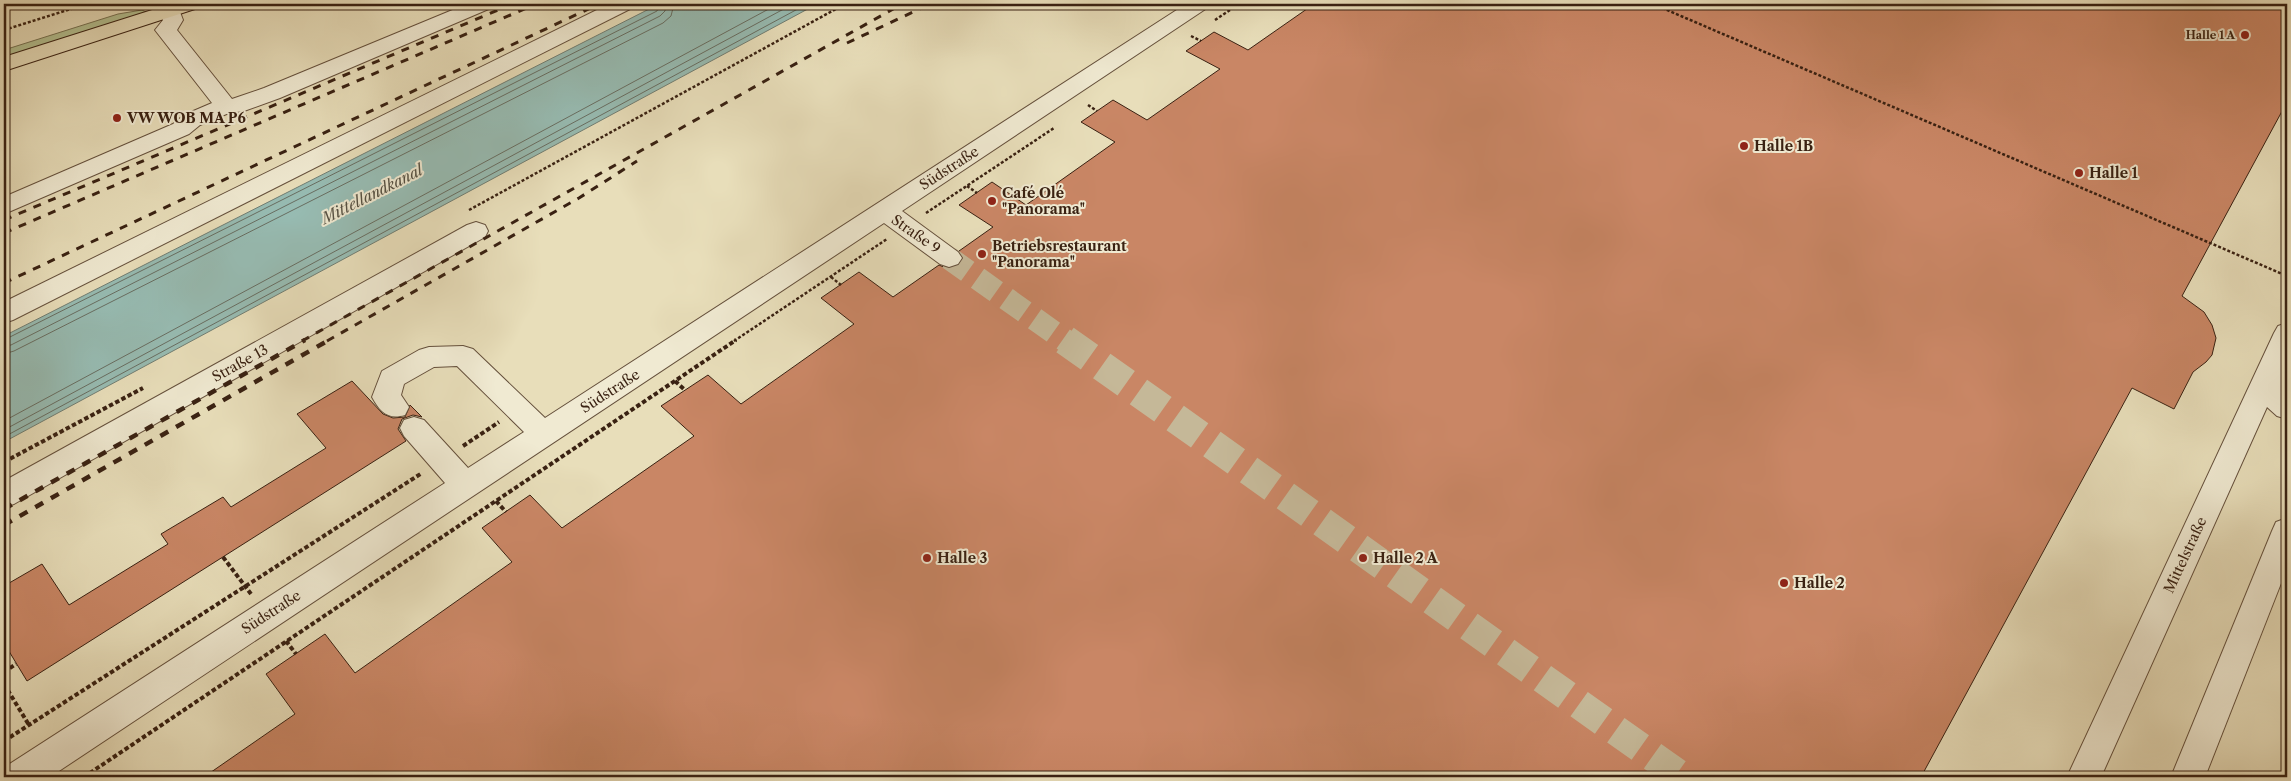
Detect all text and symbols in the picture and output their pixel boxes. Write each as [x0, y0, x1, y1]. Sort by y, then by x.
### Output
place label: Halle 1 A [2186, 28, 2235, 42]
marker: Halle 1 A [2239, 29, 2251, 41]
place label: VW WOB MA P6 [126, 109, 246, 127]
marker: VW WOB MA P6 [111, 112, 123, 124]
place label: Halle 1B [1754, 137, 1813, 155]
marker: Halle 1B [1738, 140, 1750, 152]
street label: Südstraße [916, 142, 982, 194]
water label: Mittellandkanal [316, 159, 428, 229]
place label: Halle 1 [2089, 164, 2139, 182]
marker: Halle 1 [2073, 167, 2085, 179]
place label: Café Olé "Panorama" [1002, 184, 1085, 218]
marker: Café Olé "Panorama" [986, 195, 998, 207]
street label: Straße 9 [888, 211, 944, 257]
place label: Betriebsrestaurant "Panorama" [992, 237, 1127, 271]
marker: Betriebsrestaurant "Panorama" [976, 248, 988, 260]
street label: Straße 13 [209, 340, 271, 386]
street label: Südstraße [577, 365, 643, 417]
street label: Mittelstraße [2160, 514, 2211, 596]
place label: Halle 3 [937, 549, 988, 567]
place label: Halle 2 A [1373, 549, 1439, 567]
marker: Halle 3 [921, 552, 933, 564]
marker: Halle 2 A [1357, 552, 1369, 564]
place label: Halle 2 [1794, 574, 1845, 592]
marker: Halle 2 [1778, 577, 1790, 589]
street label: Südstraße [238, 586, 304, 638]

